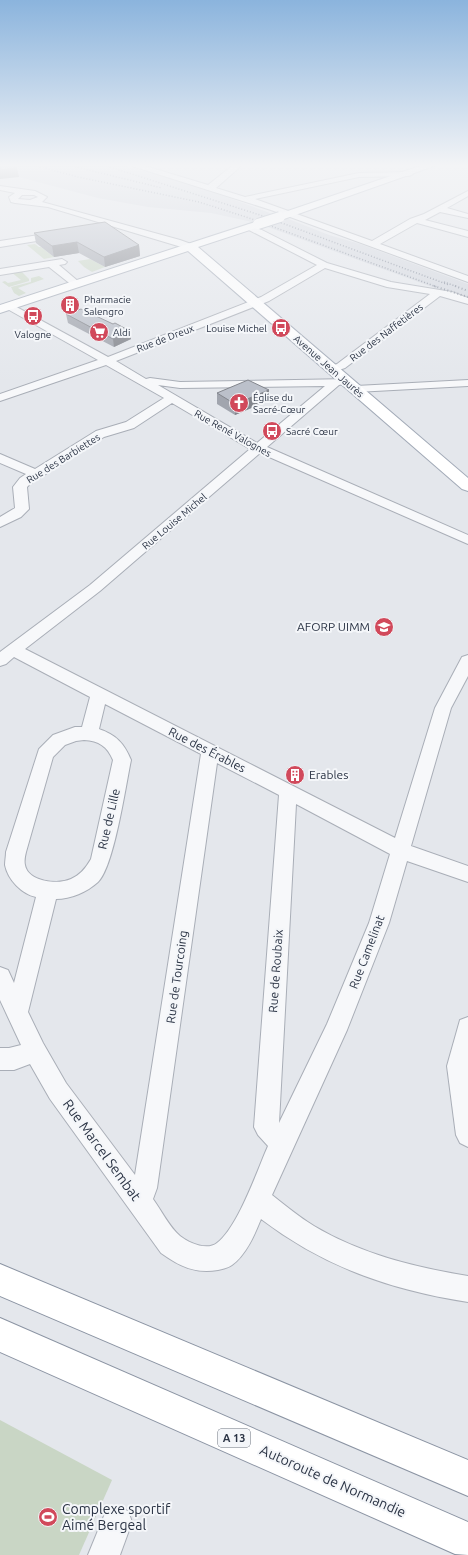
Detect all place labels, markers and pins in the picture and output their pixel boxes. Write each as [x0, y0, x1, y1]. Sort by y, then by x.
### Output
building icon: Pharmacie Salengro [59, 294, 81, 316]
place label: Pharmacie Salengro [84, 294, 131, 317]
bus stop icon: Valogne [22, 305, 44, 327]
bus stop icon: Louise Michel [270, 317, 292, 339]
supermarket icon: Aldi [88, 321, 110, 343]
place label: Louise Michel [206, 323, 267, 334]
place label: Aldi [113, 327, 130, 338]
place label: Valogne [15, 329, 51, 340]
place label: Église du Sacré-Cœur [253, 391, 306, 415]
church icon: Église du Sacré-Cœur [228, 392, 250, 414]
bus stop icon: Sacré Cœur [261, 420, 283, 442]
place label: Sacré Cœur [286, 426, 338, 437]
school or university icon: AFORP UIMM [373, 616, 395, 638]
place label: AFORP UIMM [297, 620, 370, 633]
building icon: Erables [284, 764, 306, 786]
place label: Erables [309, 768, 348, 781]
place label: Complexe sportif Aimé Bergeal [62, 1501, 171, 1533]
sports icon: Complexe sportif Aimé Bergeal [37, 1506, 59, 1528]

